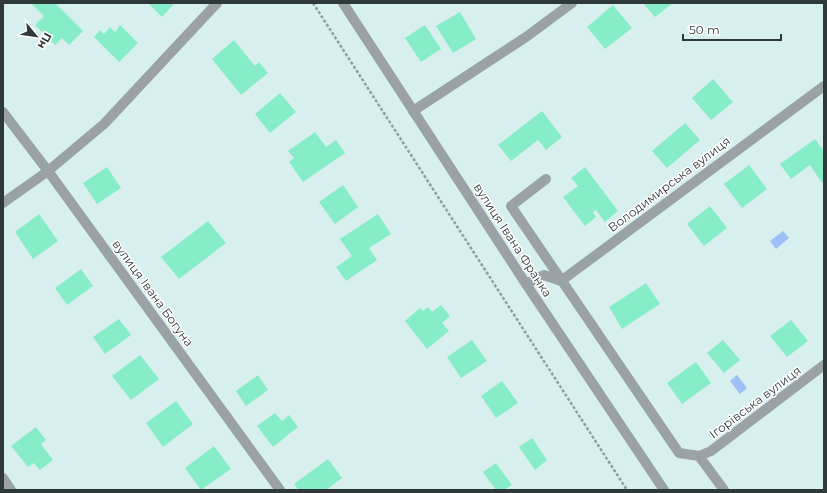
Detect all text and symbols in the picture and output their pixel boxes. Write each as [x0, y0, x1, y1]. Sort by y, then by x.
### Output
north arrow [16, 16, 56, 56]
scale bar [683, 16, 781, 42]
text: 50 m [689, 22, 720, 37]
text: Пн [35, 30, 55, 51]
street label: Володимирська вулиця [605, 133, 733, 235]
street label: вулиця Івана Франка [471, 180, 555, 300]
street label: вулиця Івана Богуна [109, 237, 197, 349]
street label: Ігорівська вулиця [706, 363, 804, 441]

